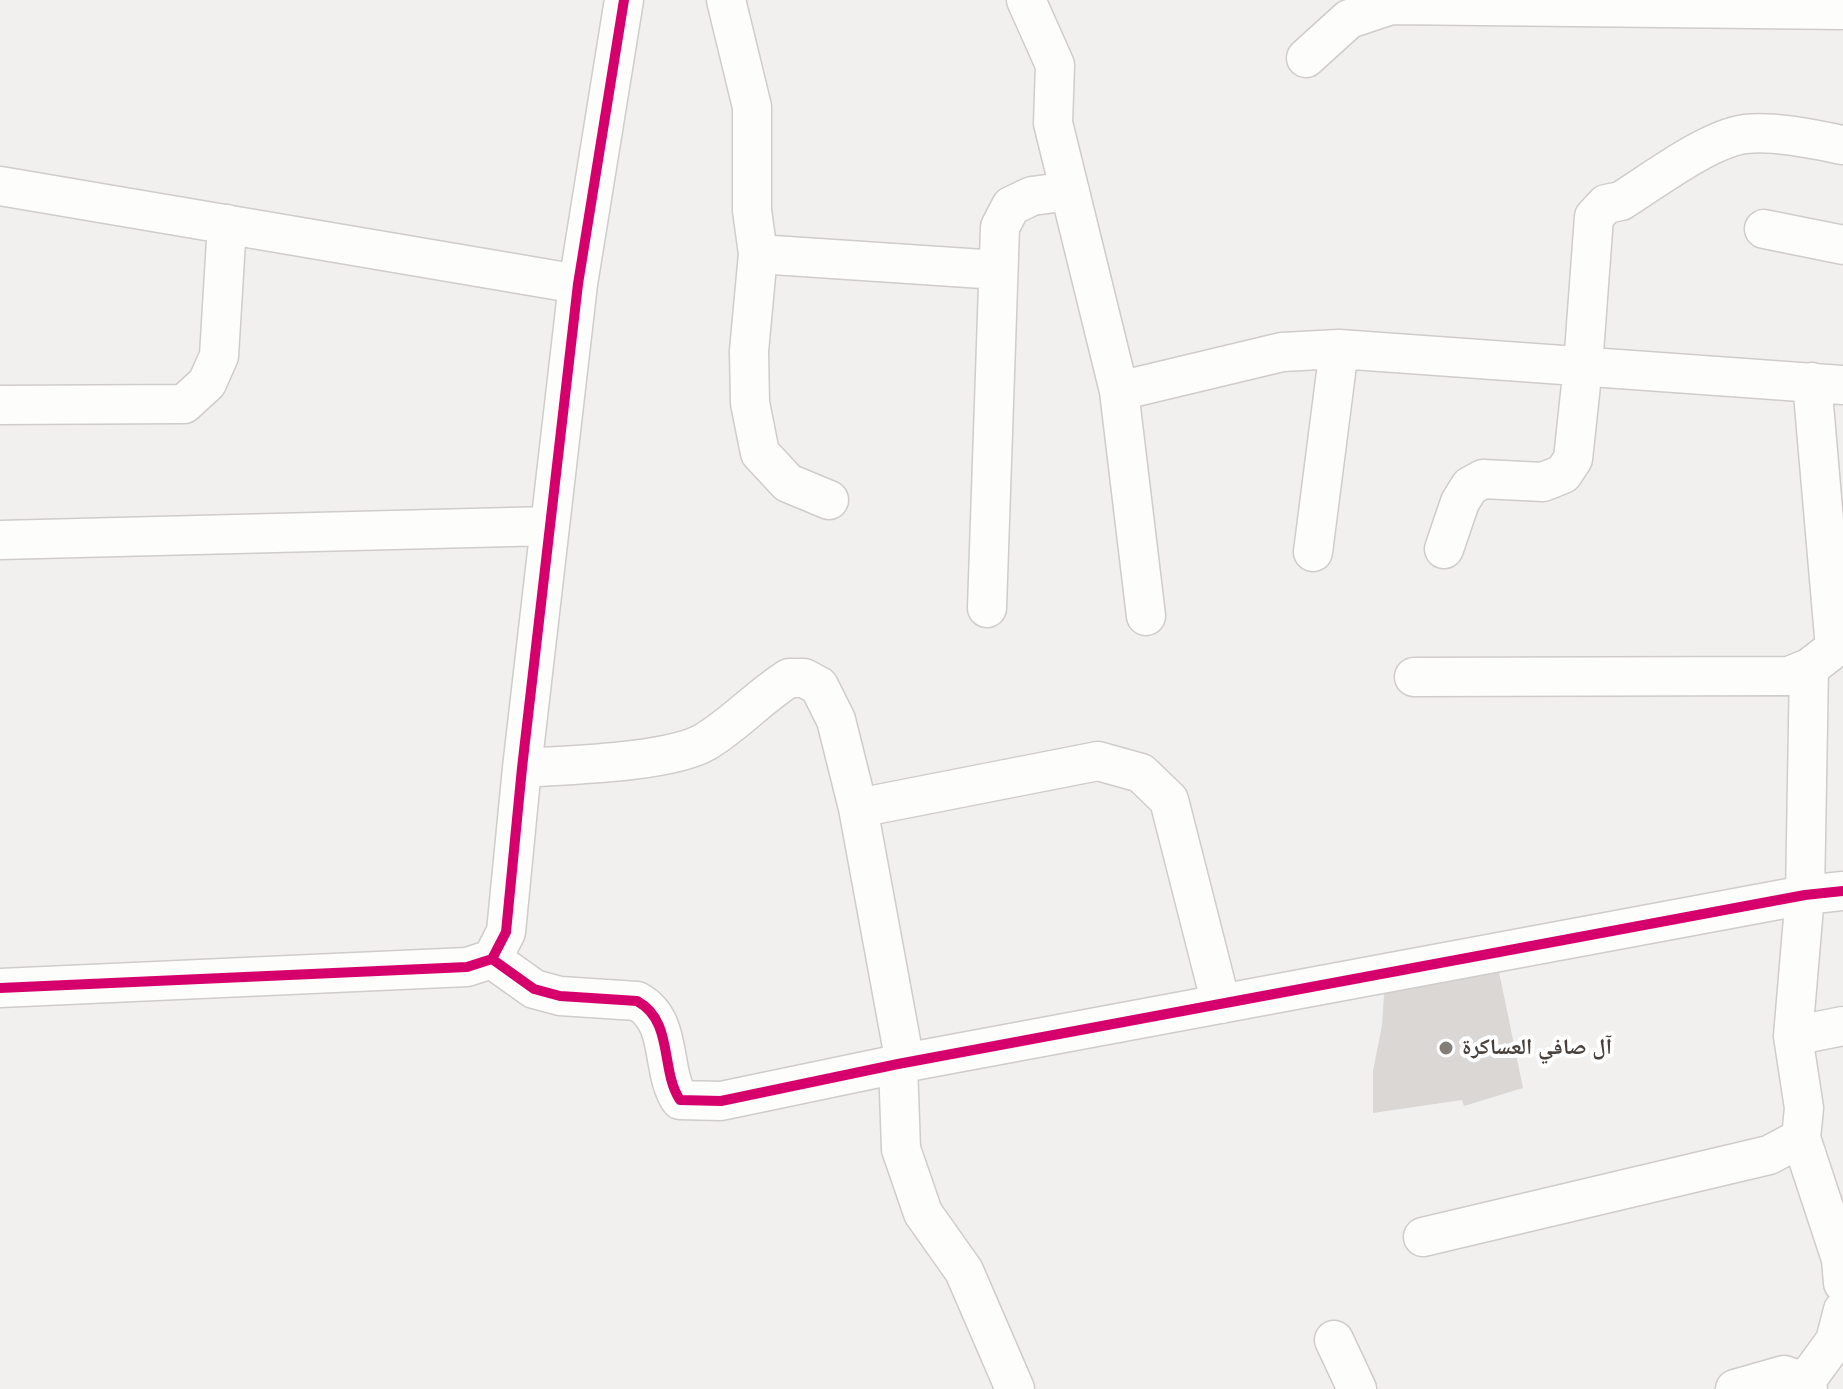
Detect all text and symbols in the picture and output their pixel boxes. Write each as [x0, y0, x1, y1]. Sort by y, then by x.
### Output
place label: آل صافي العساكرة [1462, 1035, 1612, 1061]
marker: آل صافي العساكرة [1437, 1039, 1455, 1057]

